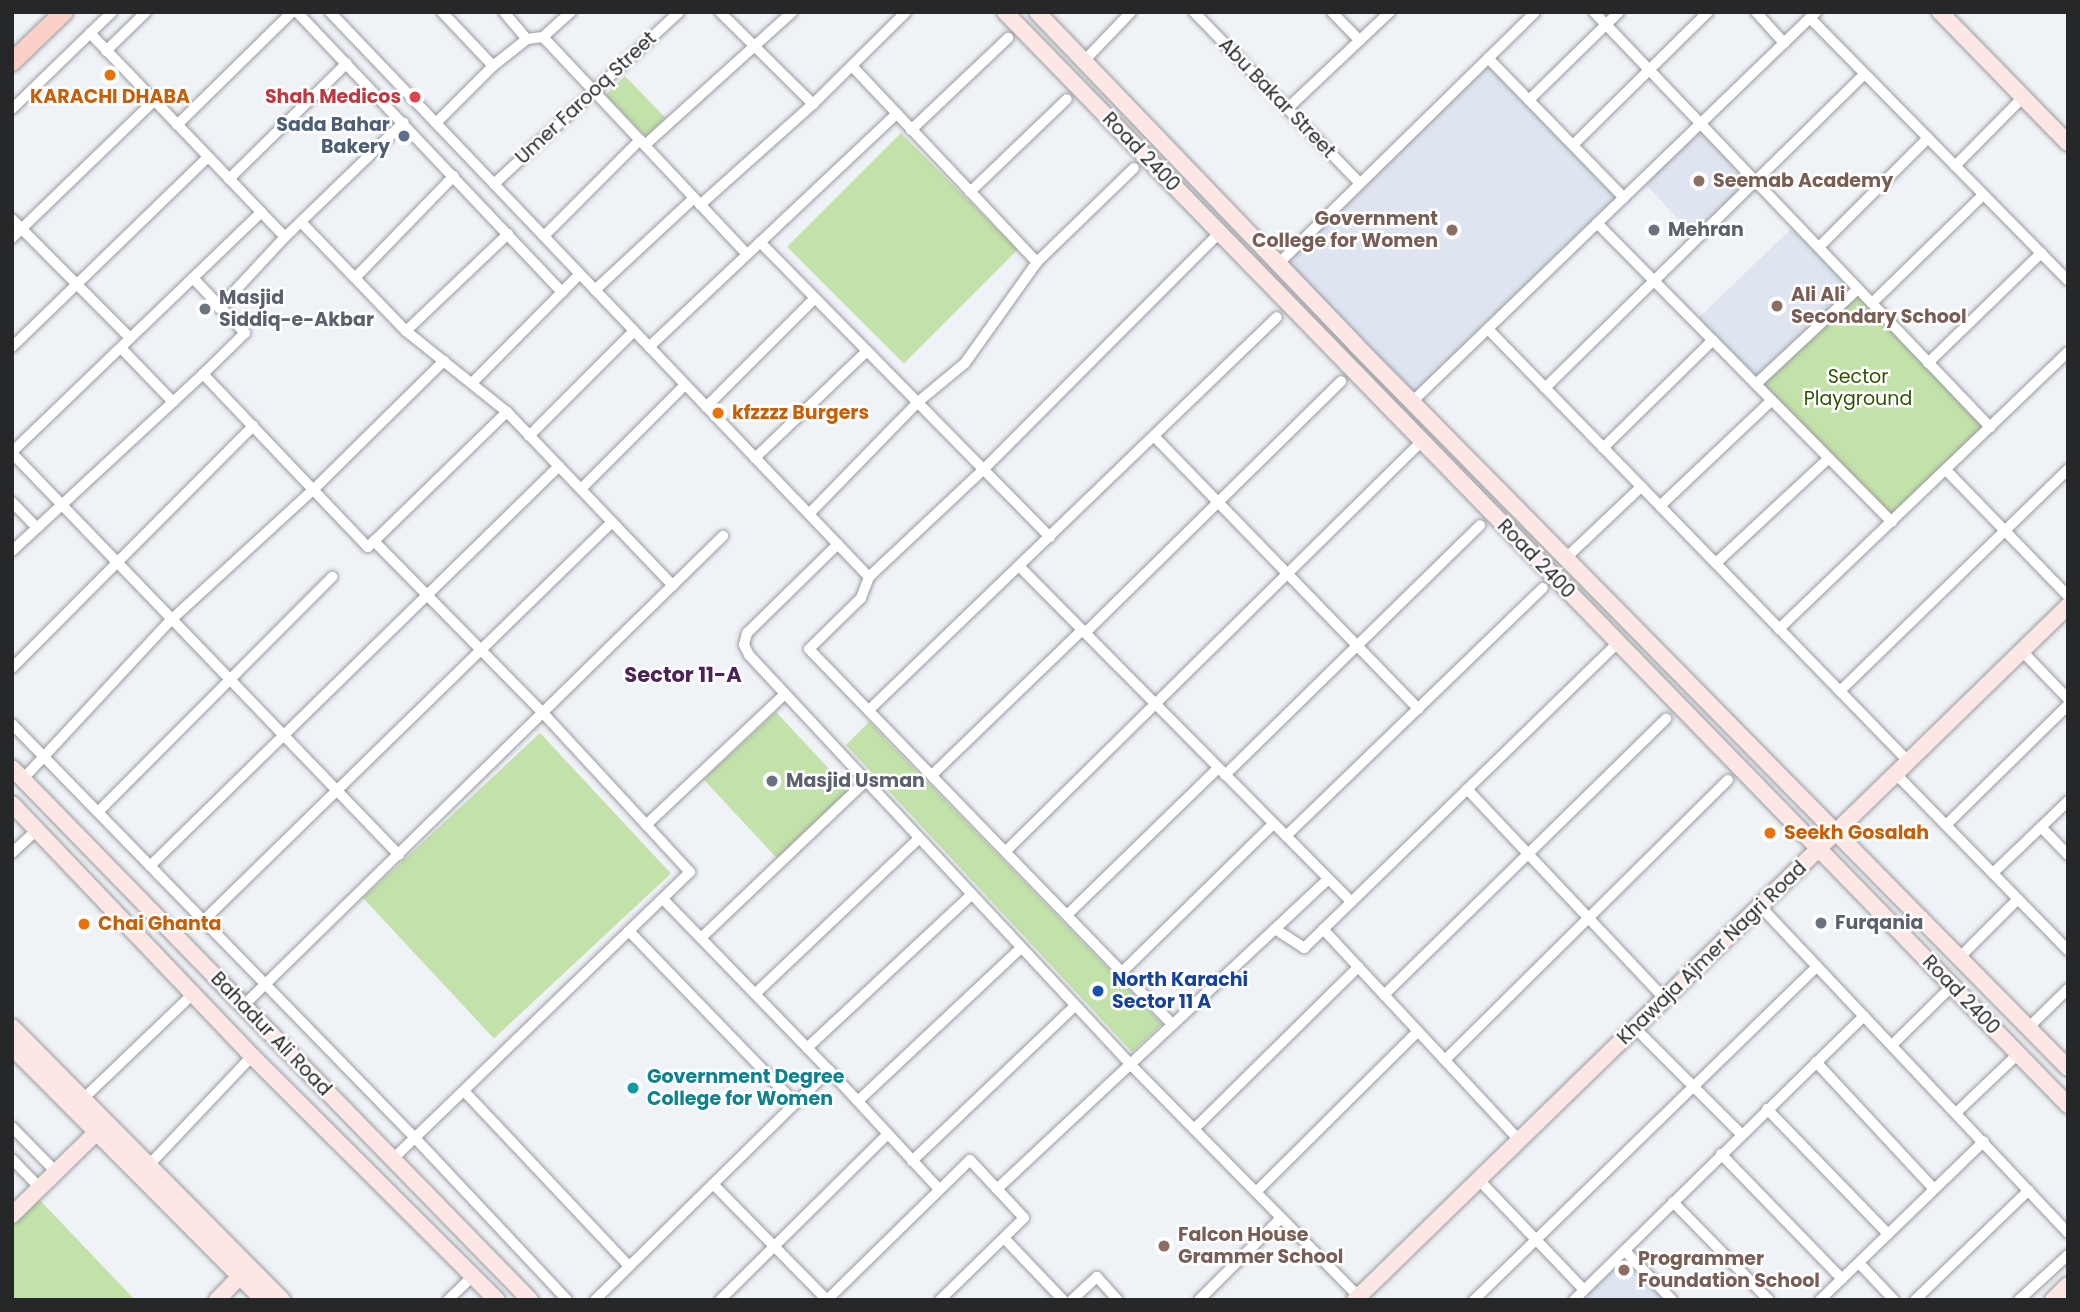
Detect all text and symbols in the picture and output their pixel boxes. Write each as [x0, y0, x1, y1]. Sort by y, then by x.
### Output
street label: Umer Farooq Street [511, 27, 661, 169]
street label: Abu Bakar Street [1214, 33, 1340, 163]
marker: KARACHI DHABA [102, 67, 118, 83]
place label: KARACHI DHABA [30, 86, 190, 108]
place label: Shah Medicos [265, 86, 401, 108]
marker: Shah Medicos [407, 89, 423, 105]
street label: Road 2400 [1098, 108, 1184, 196]
place label: Sada Bahar Bakery [276, 114, 390, 158]
marker: Sada Bahar Bakery [396, 128, 412, 144]
place label: Seemab Academy [1713, 170, 1893, 192]
marker: Seemab Academy [1691, 173, 1707, 189]
place label: Government College for Women [1252, 208, 1438, 252]
place label: Mehran [1668, 219, 1744, 241]
marker: Government College for Women [1444, 222, 1460, 238]
marker: Mehran [1646, 222, 1662, 238]
place label: Ali Ali Secondary School [1791, 284, 1967, 328]
place label: Masjid Siddiq-e-Akbar [219, 287, 374, 331]
marker: Ali Ali Secondary School [1769, 298, 1785, 314]
marker: Masjid Siddiq-e-Akbar [197, 301, 213, 317]
park label: Sector Playground [1804, 366, 1912, 410]
place label: kfzzzz Burgers [732, 402, 869, 424]
marker: kfzzzz Burgers [710, 405, 726, 421]
street label: Road 2400 [1493, 515, 1579, 603]
district label: Sector 11-A [624, 662, 742, 688]
place label: Masjid Usman [786, 770, 925, 792]
marker: Masjid Usman [764, 773, 780, 789]
place label: Seekh Gosalah [1784, 822, 1929, 844]
marker: Seekh Gosalah [1762, 825, 1778, 841]
street label: Khawaja Ajmer Nagri Road [1613, 857, 1811, 1049]
place label: Furqania [1835, 912, 1923, 934]
place label: Chai Ghanta [98, 913, 221, 935]
marker: Furqania [1813, 915, 1829, 931]
marker: Chai Ghanta [76, 916, 92, 932]
street label: Road 2400 [1918, 951, 2004, 1039]
street label: Bahadur Ali Road [206, 967, 336, 1101]
place label: North Karachi Sector 11 A [1112, 969, 1248, 1013]
marker: North Karachi Sector 11 A [1090, 983, 1106, 999]
place label: Government Degree College for Women [647, 1066, 844, 1110]
marker: Government Degree College for Women [625, 1080, 641, 1096]
place label: Falcon House Grammer School [1178, 1224, 1343, 1268]
marker: Falcon House Grammer School [1156, 1238, 1172, 1254]
place label: Programmer Foundation School [1638, 1248, 1820, 1292]
marker: Programmer Foundation School [1616, 1262, 1632, 1278]

